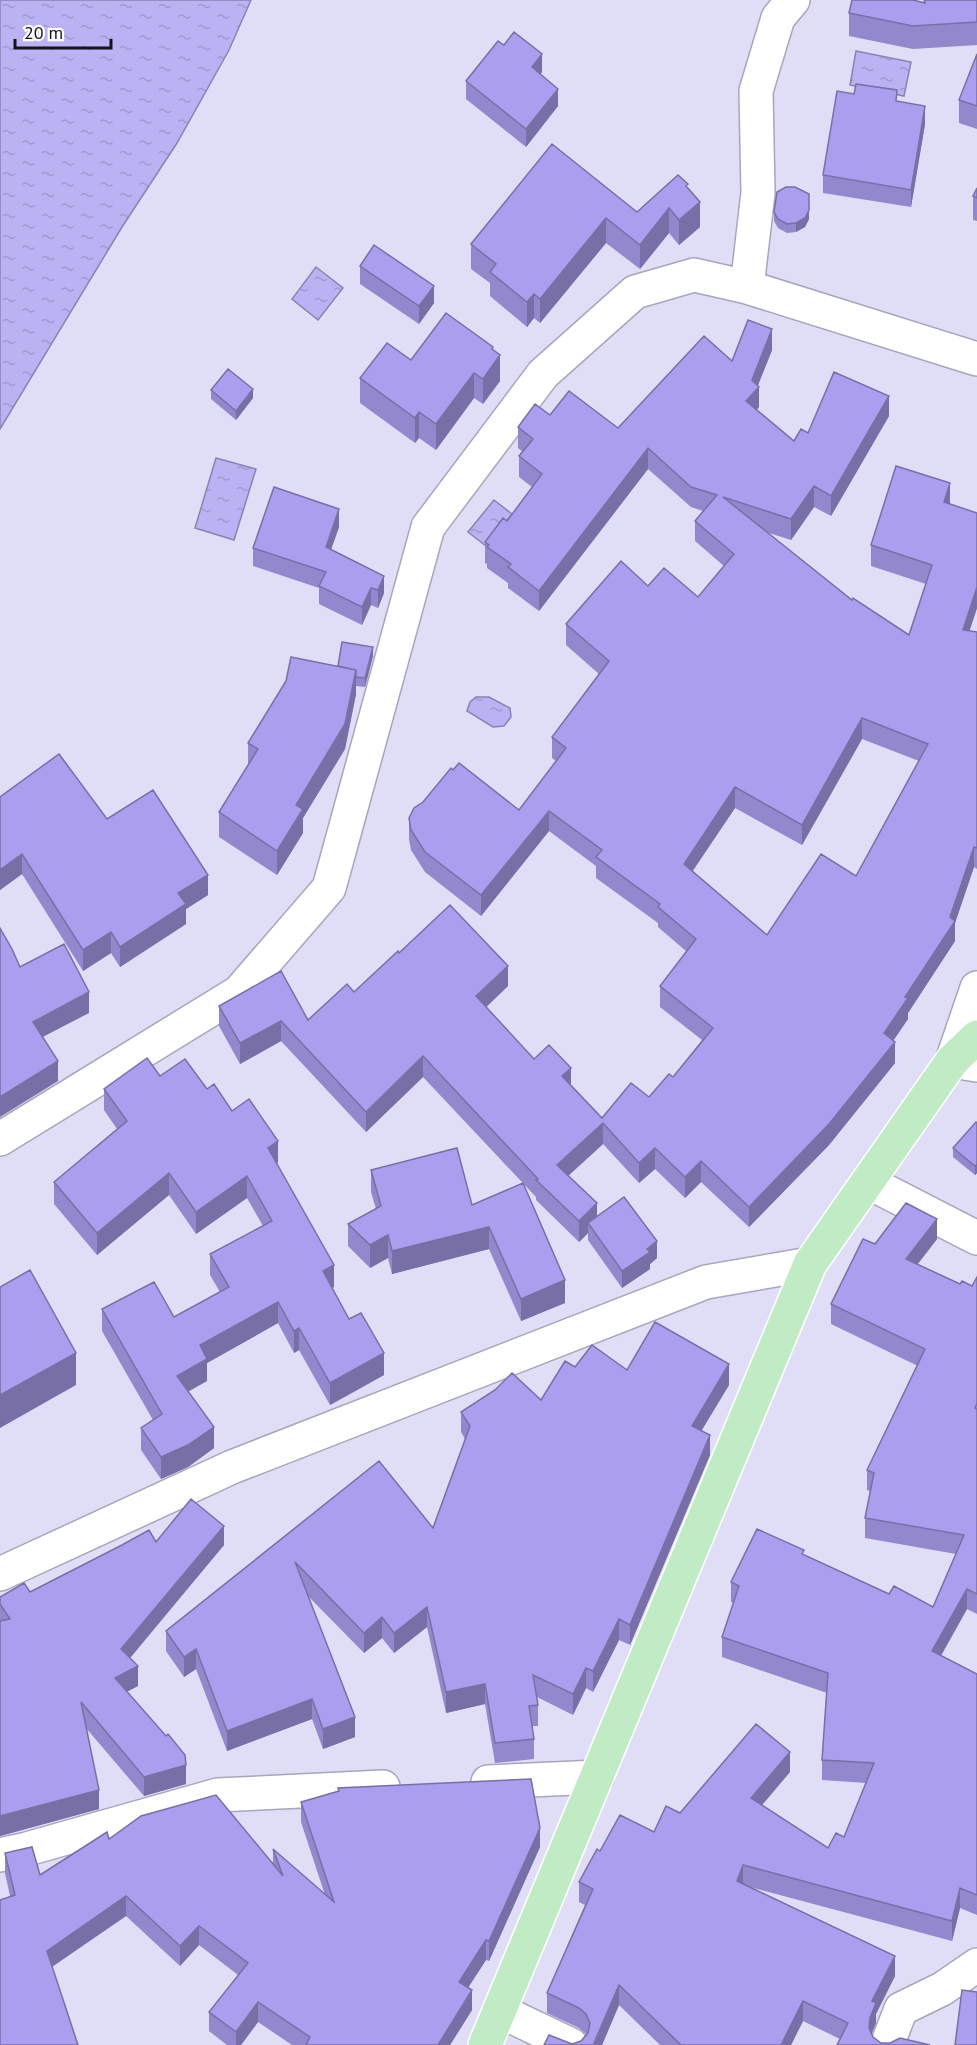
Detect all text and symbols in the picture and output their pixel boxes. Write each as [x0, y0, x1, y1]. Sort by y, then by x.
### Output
scale bar [15, 12, 111, 50]
text: 20 m [24, 21, 63, 44]

